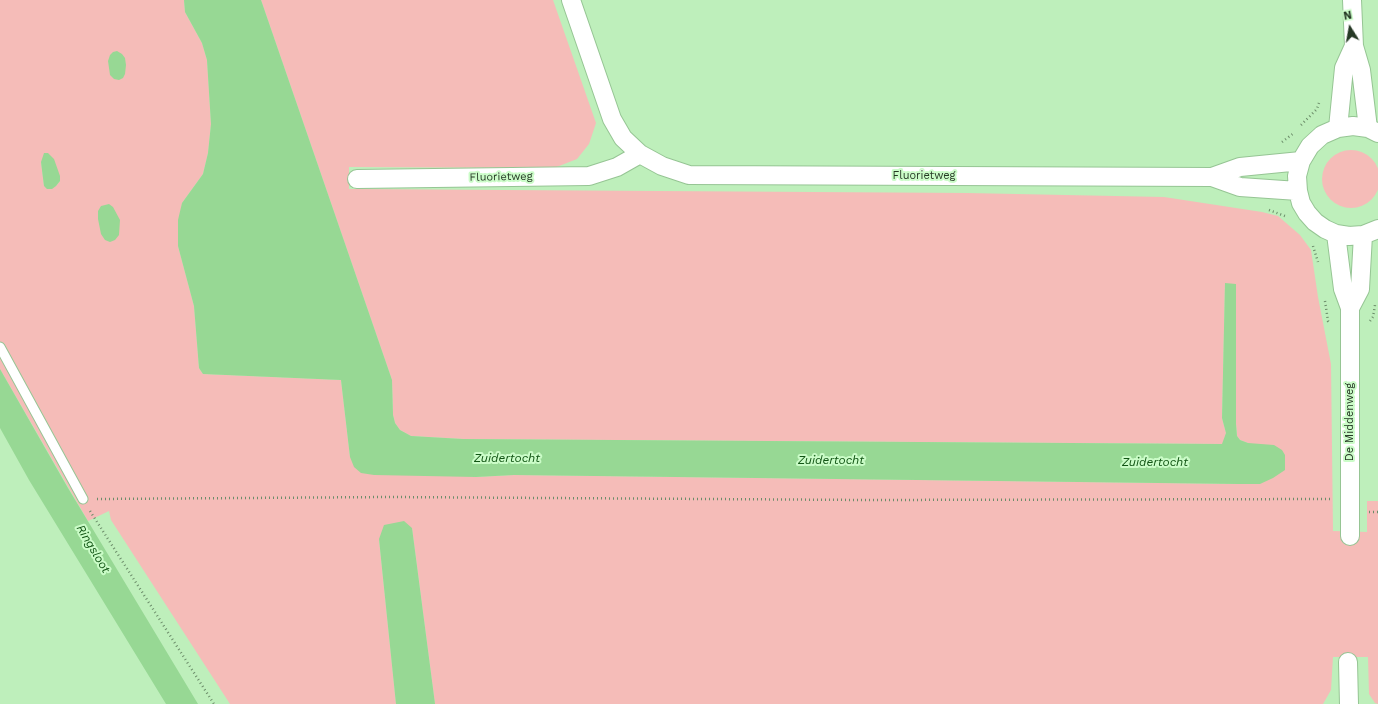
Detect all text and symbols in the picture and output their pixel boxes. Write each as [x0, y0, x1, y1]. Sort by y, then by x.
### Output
north arrow [1330, 8, 1370, 48]
text: N [1342, 9, 1353, 23]
street label: Fluorietweg [893, 169, 955, 183]
street label: Fluorietweg [469, 170, 533, 184]
street label: De Middenweg [1343, 383, 1357, 461]
water label: Zuidertocht [474, 451, 540, 465]
water label: Zuidertocht [798, 453, 864, 467]
water label: Zuidertocht [1122, 455, 1188, 469]
water label: Ringsloot [73, 522, 113, 576]

